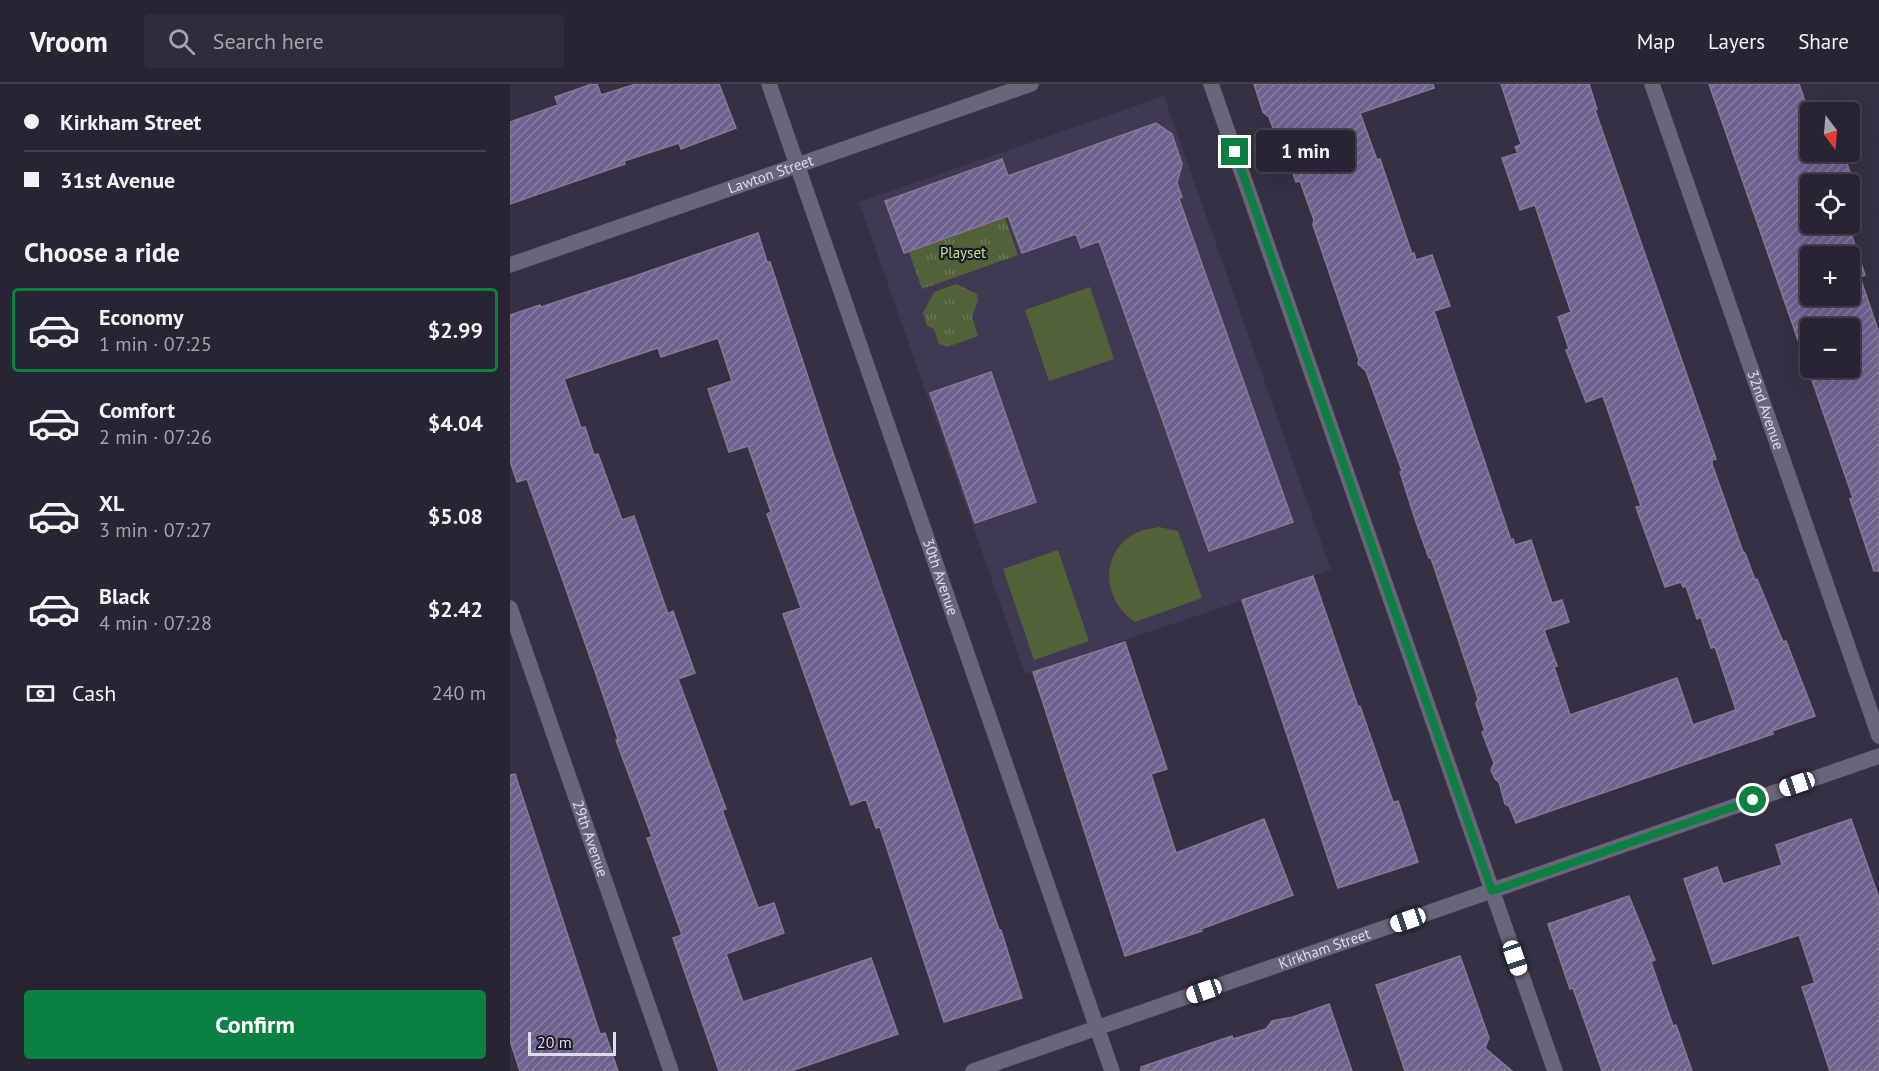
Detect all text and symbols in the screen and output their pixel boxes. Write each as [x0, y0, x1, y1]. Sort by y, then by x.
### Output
search box [144, 14, 564, 68]
text: Vroom [30, 23, 108, 60]
icon: search [165, 25, 198, 58]
text: Search here [213, 27, 324, 55]
text: Map [1637, 28, 1675, 55]
text: Layers [1708, 28, 1765, 55]
text: Share [1798, 28, 1849, 55]
north arrow [1800, 102, 1860, 162]
map controls [1800, 102, 1860, 378]
text: Kirkham Street [60, 108, 201, 136]
callout: 1 min [1256, 131, 1355, 173]
route end [1221, 138, 1248, 165]
text: 1 min [1281, 138, 1330, 164]
street label: Lawton Street [725, 150, 816, 198]
text: 31st Avenue [60, 166, 175, 194]
button: locate [1800, 174, 1860, 234]
text: Choose a ride [24, 235, 180, 269]
park label: Playset [940, 243, 986, 262]
button: + [1800, 246, 1860, 306]
icon: car [27, 303, 81, 357]
text: Economy [99, 303, 183, 331]
text: $2.99 [428, 316, 483, 344]
button: − [1800, 318, 1860, 378]
text: 1 min · 07:25 [99, 331, 212, 357]
street label: 32nd Avenue [1743, 367, 1789, 452]
icon: car [27, 396, 81, 450]
text: Comfort [99, 396, 175, 424]
text: $4.04 [428, 409, 483, 437]
text: 2 min · 07:26 [99, 424, 212, 450]
icon: car [27, 489, 81, 543]
text: XL [99, 489, 124, 517]
text: $5.08 [428, 502, 483, 530]
text: 3 min · 07:27 [99, 517, 212, 543]
street label: 30th Avenue [919, 536, 963, 618]
icon: car [27, 582, 81, 636]
text: Black [99, 582, 150, 610]
text: $2.42 [428, 595, 483, 623]
text: 4 min · 07:28 [99, 610, 212, 636]
icon: cash [24, 677, 57, 710]
text: Cash [72, 679, 116, 707]
text: 240 m [432, 680, 486, 706]
car [1777, 770, 1817, 798]
route start [1739, 786, 1766, 813]
street label: 29th Avenue [568, 797, 613, 879]
car [1388, 906, 1428, 934]
street label: Kirkham Street [1276, 924, 1373, 973]
car [1501, 938, 1529, 978]
car [1184, 977, 1224, 1005]
button: Confirm [24, 990, 486, 1059]
scale bar [528, 1029, 616, 1056]
text: 20 m [537, 1032, 572, 1052]

